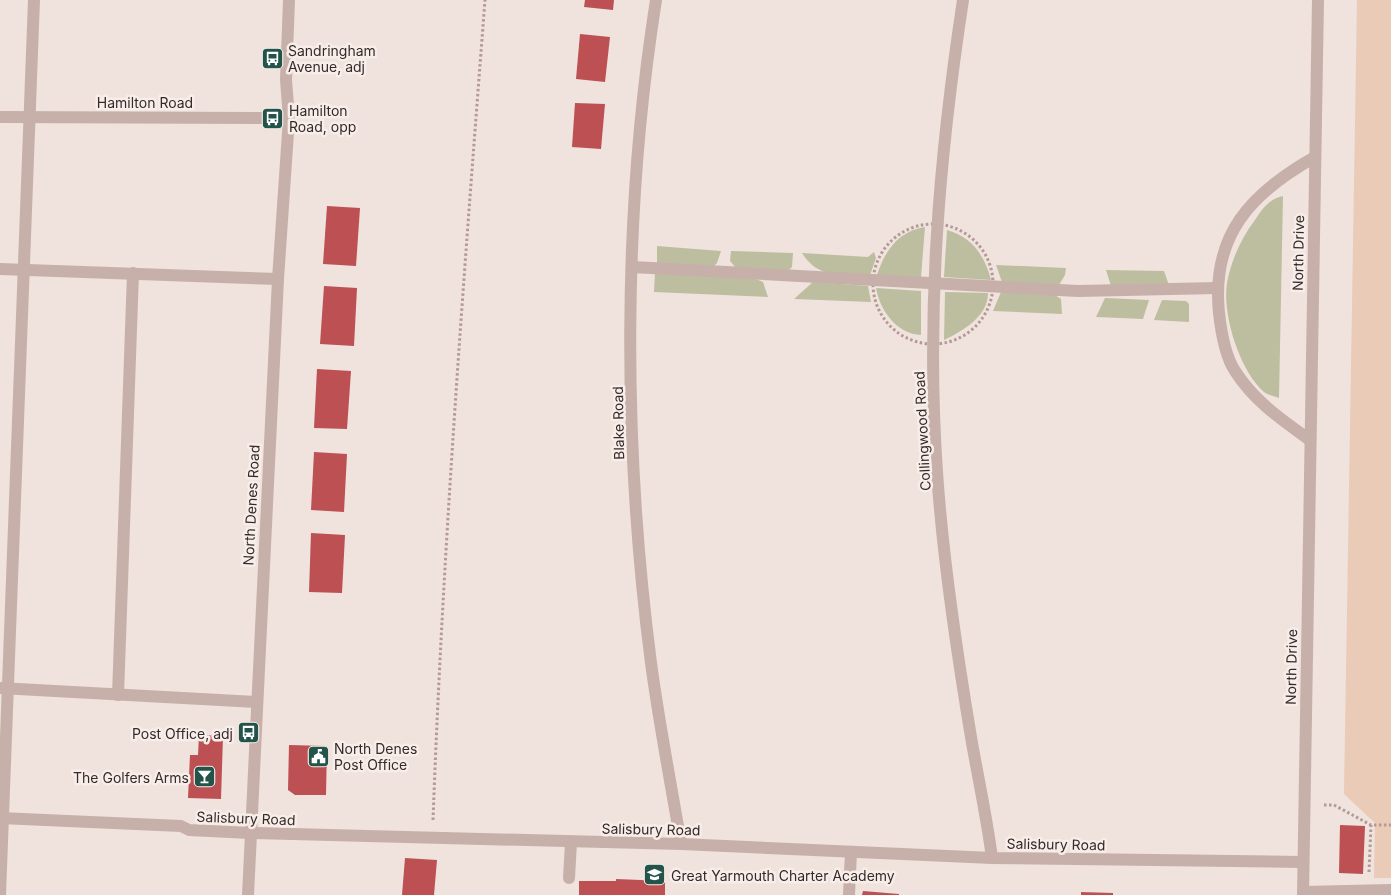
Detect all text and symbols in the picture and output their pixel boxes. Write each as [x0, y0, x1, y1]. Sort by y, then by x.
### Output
place label: Sandringham Avenue, adj [288, 42, 376, 75]
bus stop icon: Sandringham Avenue, adj [260, 46, 284, 70]
street label: Hamilton Road [97, 94, 193, 111]
place label: Hamilton Road, opp [289, 102, 356, 135]
bus stop icon: Hamilton Road, opp [261, 106, 285, 130]
street label: North Drive [1289, 215, 1307, 291]
street label: Collingwood Road [910, 371, 934, 491]
street label: Blake Road [609, 386, 627, 460]
street label: North Denes Road [239, 444, 263, 566]
street label: North Drive [1282, 629, 1300, 705]
bus stop icon: Post Office, adj [237, 721, 261, 745]
place label: Post Office, adj [132, 725, 233, 742]
place label: North Denes Post Office [334, 740, 417, 773]
public building icon: North Denes Post Office [306, 744, 330, 768]
bar icon: The Golfers Arms [193, 765, 217, 789]
place label: The Golfers Arms [73, 769, 189, 786]
street label: Salisbury Road [196, 808, 296, 828]
street label: Salisbury Road [601, 820, 701, 838]
street label: Salisbury Road [1006, 835, 1106, 853]
school or university icon: Great Yarmouth Charter Academy [643, 863, 667, 887]
place label: Great Yarmouth Charter Academy [671, 867, 895, 884]

